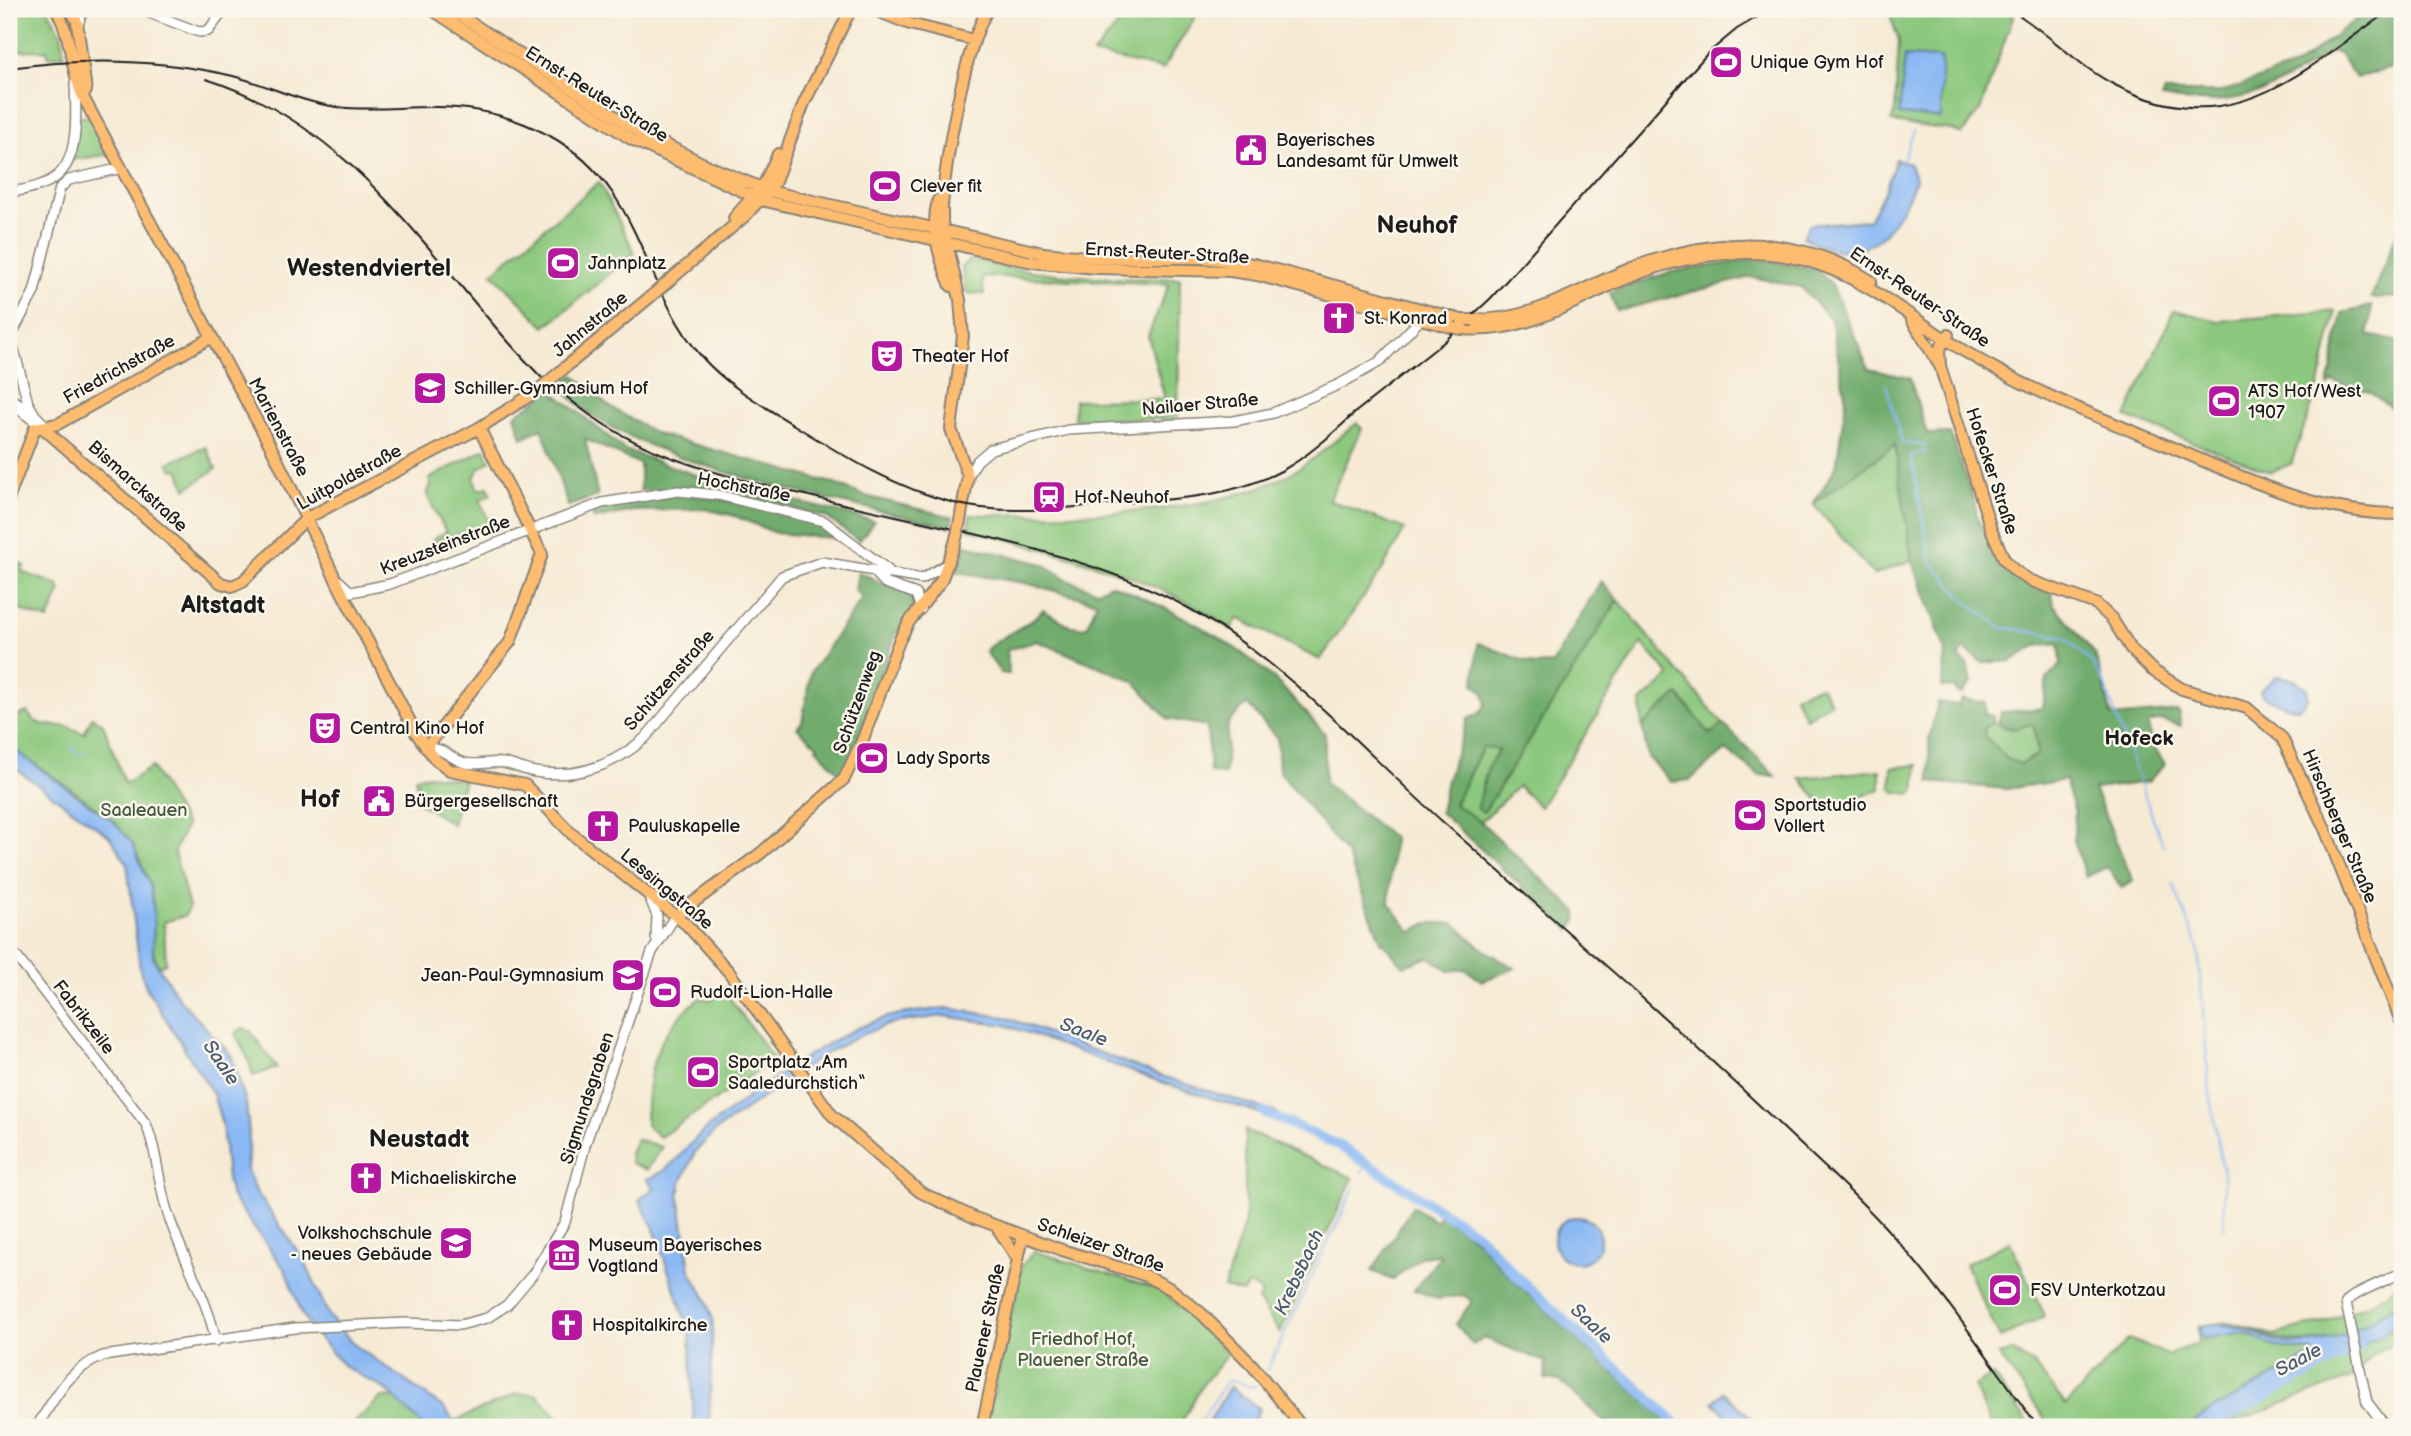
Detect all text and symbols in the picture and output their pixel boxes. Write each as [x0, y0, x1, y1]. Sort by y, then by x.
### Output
street label: Ernst-Reuter-Straße [521, 42, 672, 147]
sports icon: Unique Gym Hof [1707, 43, 1745, 81]
place label: Unique Gym Hof [1750, 52, 1884, 73]
place label: Bayerisches Landesamt für Umwelt [1276, 130, 1459, 172]
public building icon: Bayerisches Landesamt für Umwelt [1232, 131, 1270, 169]
sports icon: Clever fit [866, 167, 904, 205]
place label: Clever fit [910, 176, 982, 197]
district label: Neuhof [1377, 211, 1458, 240]
street label: Ernst-Reuter-Straße [1084, 239, 1250, 268]
street label: Ernst-Reuter-Straße [1846, 243, 1994, 352]
sports icon: Jahnplatz [544, 244, 582, 282]
place label: Jahnplatz [588, 253, 666, 274]
district label: Westendviertel [287, 254, 451, 283]
street label: Jahnstraße [549, 287, 632, 362]
church icon: St. Konrad [1320, 299, 1358, 337]
place label: St. Konrad [1364, 308, 1447, 329]
street label: Friedrichstraße [60, 330, 179, 409]
theatre icon: Theater Hof [868, 337, 906, 375]
place label: Theater Hof [912, 346, 1009, 367]
school or university icon: Schiller-Gymnasium Hof [411, 369, 449, 407]
street label: Marienstraße [244, 374, 314, 480]
place label: Schiller-Gymnasium Hof [454, 378, 649, 399]
place label: ATS Hof/West 1907 [2248, 381, 2362, 423]
sports icon: ATS Hof/West 1907 [2205, 382, 2243, 420]
street label: Nailaer Straße [1141, 389, 1260, 420]
street label: Hofecker Straße [1961, 405, 2022, 538]
street label: Bismarckstraße [84, 436, 192, 537]
street label: Luitpoldstraße [293, 440, 406, 515]
street label: Hochstraße [696, 468, 793, 507]
station icon: Hof-Neuhof [1030, 478, 1068, 516]
place label: Hof-Neuhof [1074, 487, 1170, 508]
street label: Kreuzsteinstraße [377, 511, 513, 580]
district label: Altstadt [180, 591, 265, 620]
street label: Schützenstraße [620, 625, 719, 735]
street label: Schützenweg [829, 648, 886, 757]
theatre icon: Central Kino Hof [306, 709, 344, 747]
place label: Central Kino Hof [350, 718, 485, 739]
district label: Hofeck [2104, 726, 2174, 751]
sports icon: Lady Sports [853, 739, 891, 777]
street label: Hirschberger Straße [2298, 746, 2382, 907]
place label: Lady Sports [896, 748, 990, 769]
public building icon: Bürgergesellschaft [360, 782, 398, 820]
district label: Hof [300, 785, 341, 814]
place label: Bürgergesellschaft [404, 791, 559, 812]
place label: Sportstudio Vollert [1774, 795, 1867, 837]
sports icon: Sportstudio Vollert [1731, 796, 1769, 834]
park label: Saaleauen [101, 800, 187, 821]
church icon: Pauluskapelle [584, 807, 622, 845]
place label: Pauluskapelle [628, 816, 740, 837]
street label: Lessingstraße [616, 845, 718, 934]
school or university icon: Jean-Paul-Gymnasium [609, 956, 647, 994]
place label: Jean-Paul-Gymnasium [421, 965, 604, 986]
sports icon: Rudolf-Lion-Halle [646, 973, 684, 1011]
street label: Fabrikzeile [48, 976, 119, 1059]
place label: Rudolf-Lion-Halle [690, 982, 833, 1003]
water label: Saale [1056, 1013, 1111, 1052]
street label: Sigmundsgraben [556, 1030, 619, 1167]
water label: Saale [197, 1036, 244, 1090]
place label: Sportplatz „Am Saaledurchstich“ [728, 1052, 866, 1094]
sports icon: Sportplatz „Am Saaledurchstich“ [684, 1053, 722, 1091]
district label: Neustadt [369, 1125, 469, 1154]
church icon: Michaeliskirche [347, 1159, 385, 1197]
place label: Michaeliskirche [390, 1168, 517, 1189]
street label: Schleizer Straße [1035, 1214, 1167, 1277]
place label: Volkshochschule - neues Gebäude [290, 1223, 432, 1265]
school or university icon: Volkshochschule - neues Gebäude [437, 1224, 475, 1262]
water label: Krebsbach [1270, 1226, 1329, 1319]
place label: Museum Bayerisches Vogtland [588, 1235, 762, 1277]
museum icon: Museum Bayerisches Vogtland [545, 1236, 583, 1274]
street label: Plauener Straße [962, 1261, 1009, 1395]
sports icon: FSV Unterkotzau [1986, 1271, 2024, 1309]
place label: FSV Unterkotzau [2030, 1280, 2166, 1301]
water label: Saale [1565, 1299, 1617, 1349]
church icon: Hospitalkirche [548, 1306, 586, 1344]
place label: Hospitalkirche [592, 1315, 708, 1336]
park label: Friedhof Hof, Plauener Straße [1017, 1329, 1149, 1371]
water label: Saale [2272, 1339, 2326, 1382]

